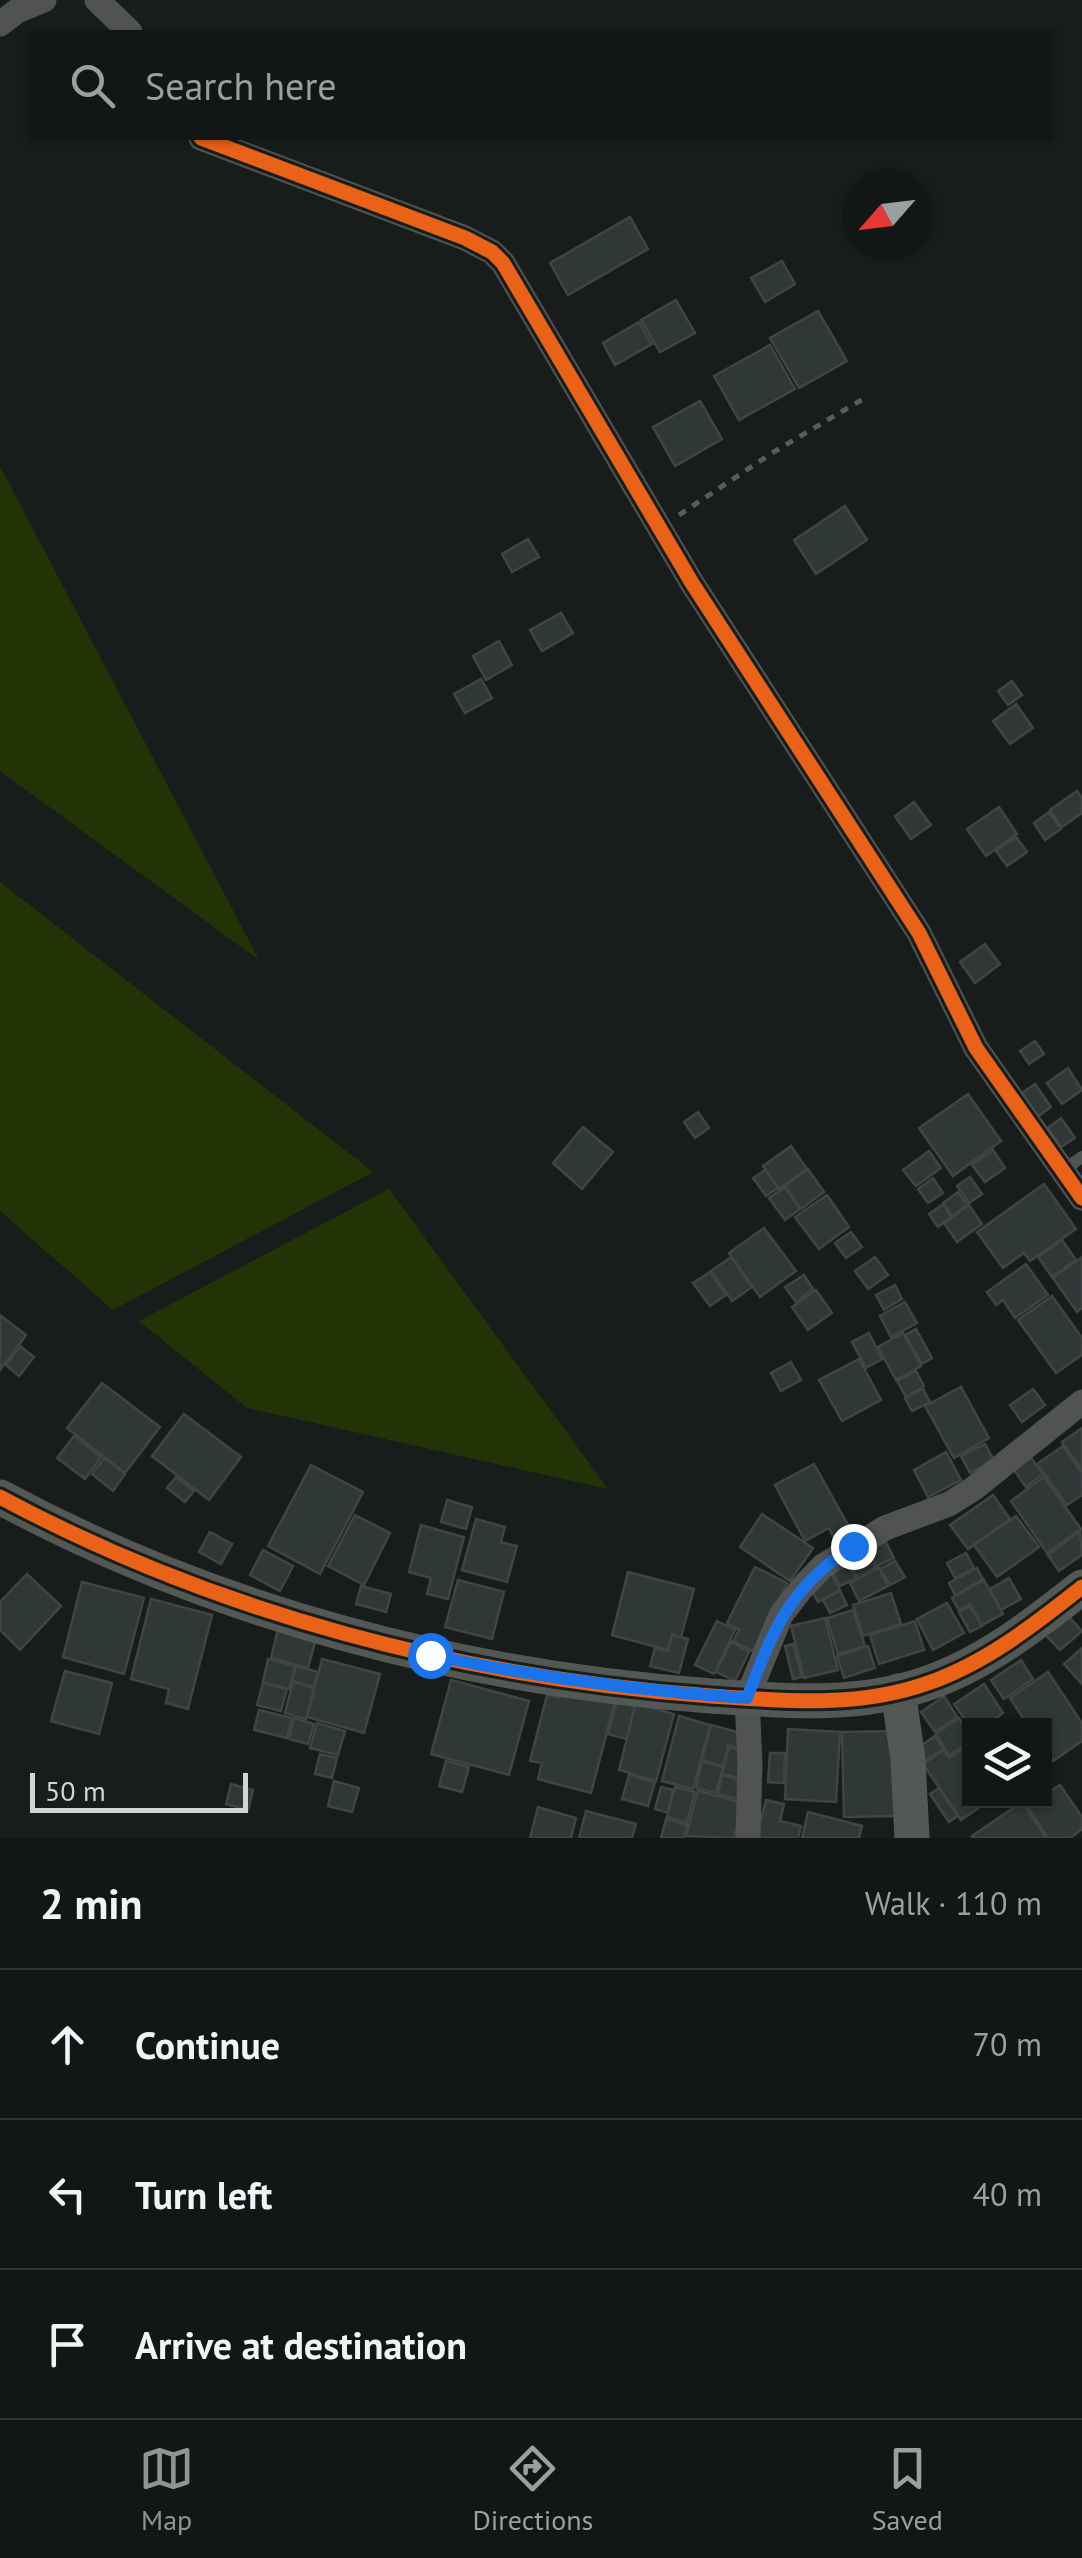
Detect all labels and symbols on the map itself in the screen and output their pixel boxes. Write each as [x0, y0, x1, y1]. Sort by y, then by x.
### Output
north arrow [842, 170, 932, 260]
route end [831, 1524, 877, 1570]
route start [408, 1633, 454, 1679]
scale bar [30, 1768, 248, 1812]

